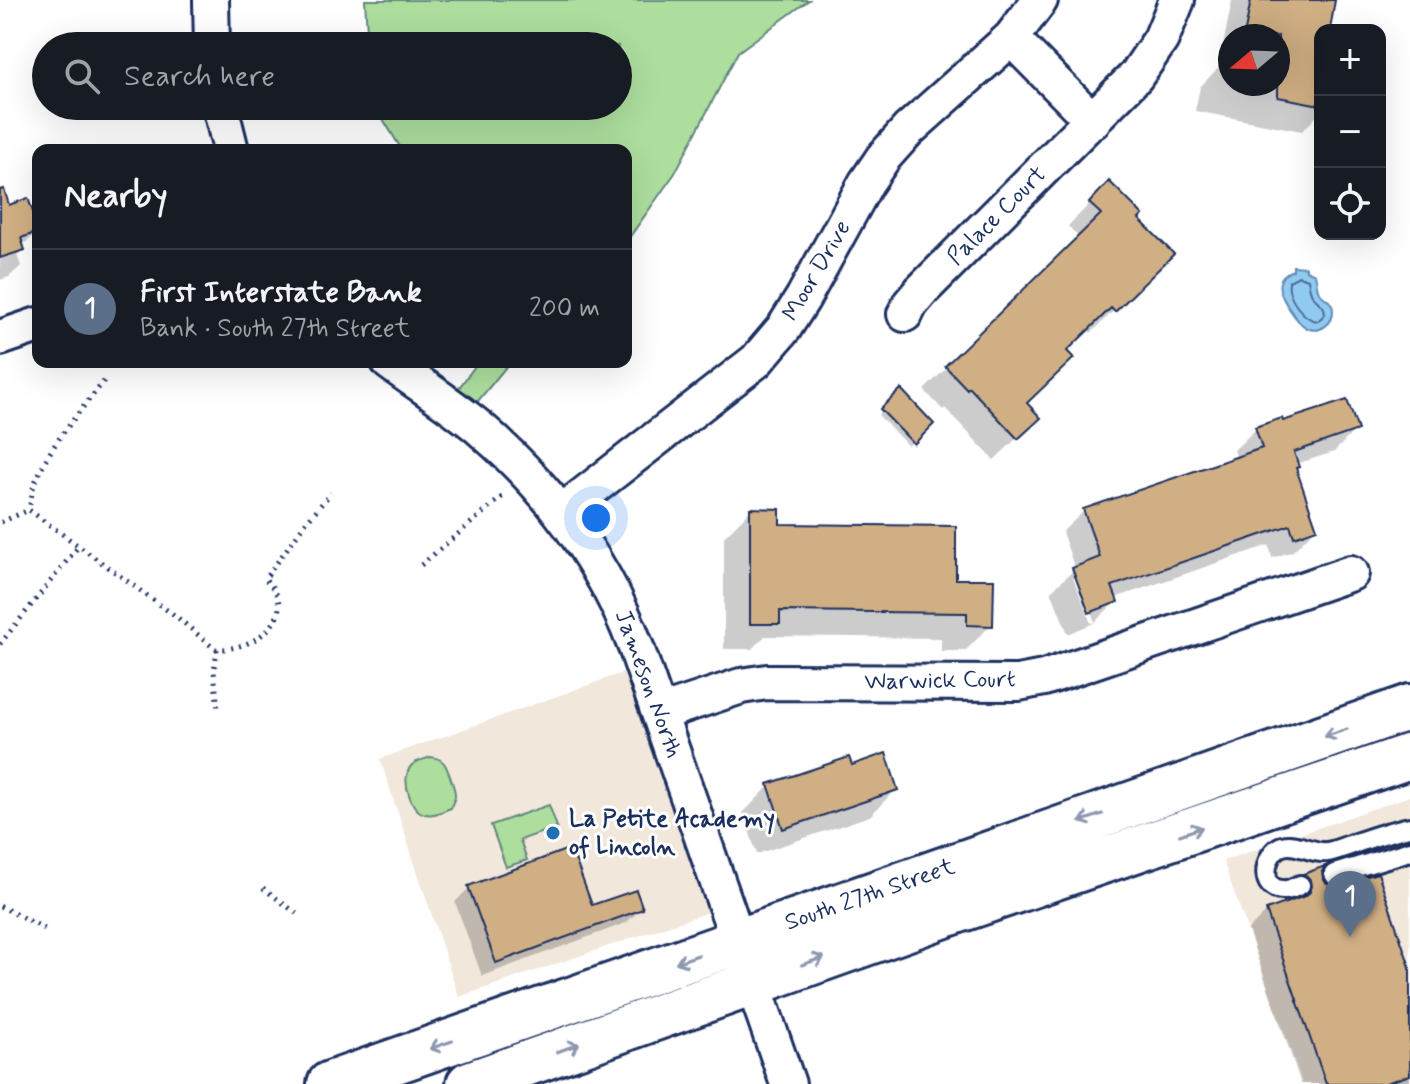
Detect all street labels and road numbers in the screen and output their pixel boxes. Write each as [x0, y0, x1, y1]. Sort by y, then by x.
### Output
street label: Palace Court [941, 160, 1053, 272]
street label: Moor Drive [776, 215, 858, 327]
street label: Jameson North [607, 606, 689, 762]
street label: Warwick Court [864, 664, 1016, 698]
street label: South 27th Street [781, 851, 959, 939]

